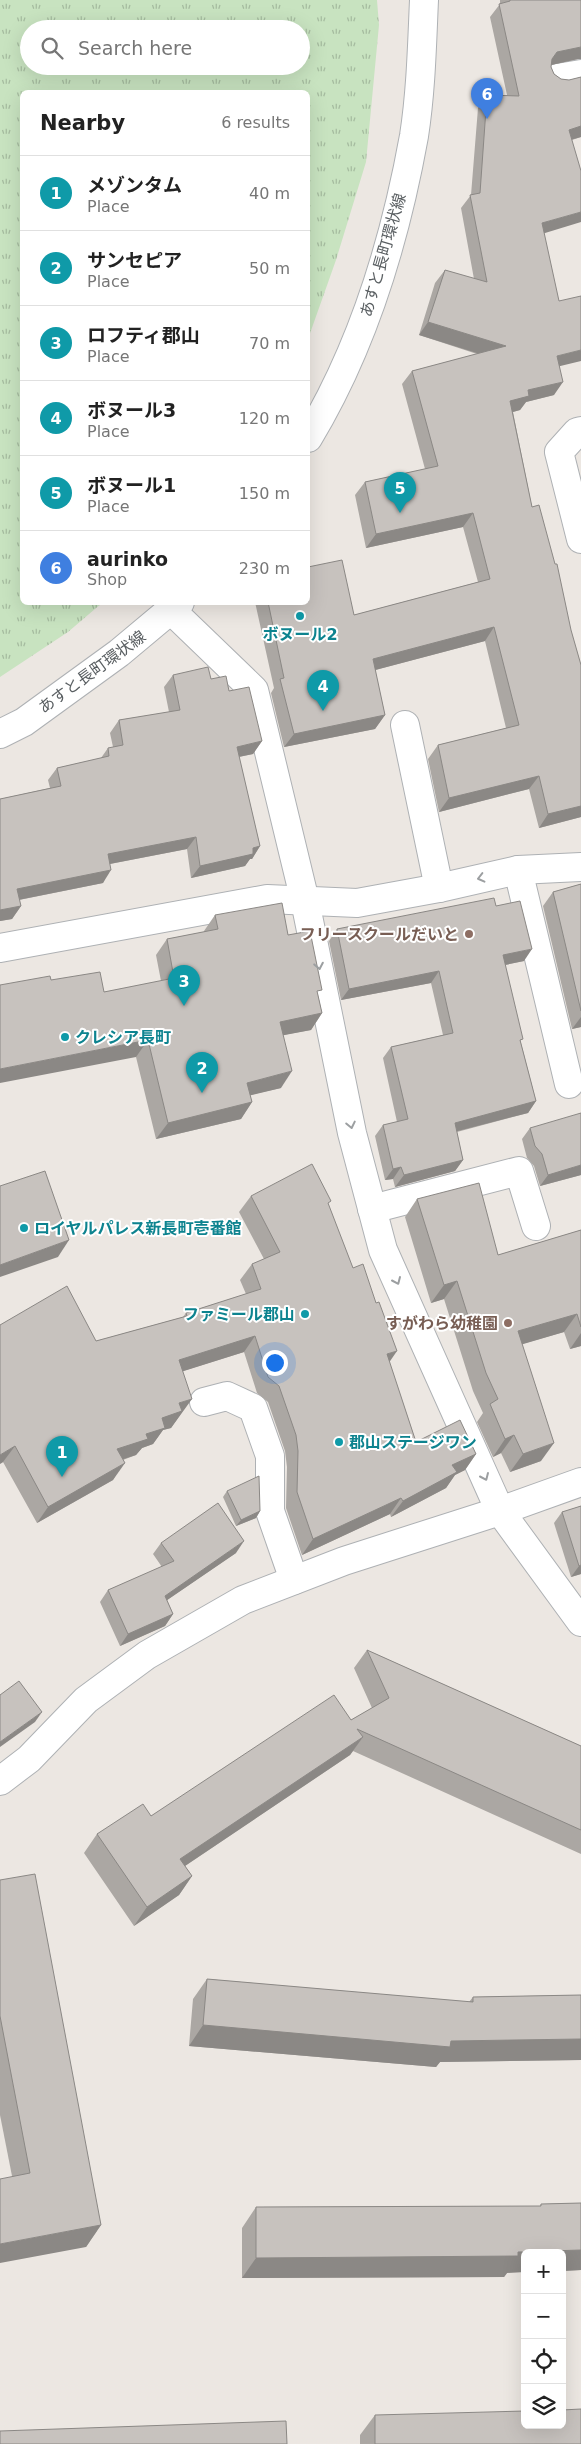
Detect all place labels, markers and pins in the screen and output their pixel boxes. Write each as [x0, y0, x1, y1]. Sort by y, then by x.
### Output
pin: 6 [471, 78, 503, 119]
pin: 5 [384, 472, 416, 513]
marker: ボヌール2 [294, 610, 306, 622]
place label: ボヌール2 [262, 625, 338, 644]
pin: 4 [307, 670, 339, 711]
place label: フリースクールだいと [300, 925, 459, 944]
marker: フリースクールだいと [463, 928, 475, 940]
pin: 3 [168, 965, 200, 1006]
place label: クレシア長町 [75, 1028, 171, 1047]
marker: クレシア長町 [59, 1031, 71, 1043]
pin: 2 [186, 1052, 218, 1093]
place label: ロイヤルパレス新長町壱番館 [34, 1219, 242, 1238]
marker: ロイヤルパレス新長町壱番館 [18, 1222, 30, 1234]
place label: ファミール郡山 [183, 1305, 295, 1324]
marker: ファミール郡山 [299, 1308, 311, 1320]
place label: すがわら幼稚園 [386, 1314, 498, 1333]
marker: すがわら幼稚園 [502, 1317, 514, 1329]
place label: 郡山ステージワン [349, 1433, 477, 1452]
pin: 1 [46, 1436, 78, 1477]
marker: 郡山ステージワン [333, 1436, 345, 1448]

